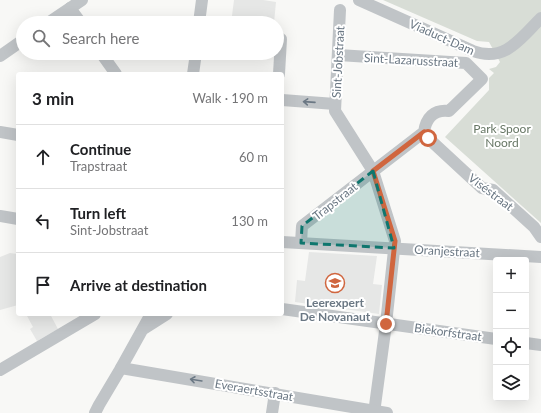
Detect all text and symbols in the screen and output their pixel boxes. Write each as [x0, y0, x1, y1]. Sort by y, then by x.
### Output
search box [16, 16, 284, 60]
street label: Viaduct-Dam [407, 16, 477, 58]
street label: Sint-Jobstraat [329, 25, 347, 99]
icon: search [30, 27, 52, 49]
text: Search here [62, 29, 139, 47]
street label: Sint-Lazarusstraat [363, 50, 459, 70]
text: 3 min [32, 88, 74, 109]
text: Walk · 190 m [192, 90, 268, 106]
one-way arrow [303, 98, 316, 105]
park label: Park Spoor Noord [473, 121, 531, 150]
route start [419, 129, 437, 147]
text: Continue [70, 140, 131, 158]
icon: ahead [32, 146, 54, 168]
text: 60 m [239, 149, 268, 165]
text: Trapstraat [70, 158, 127, 174]
street label: Viséstraat [466, 170, 517, 214]
street label: Trapstraat [310, 178, 361, 223]
text: Turn left [70, 204, 126, 222]
icon: left [32, 210, 54, 232]
text: 130 m [231, 213, 268, 229]
text: Sint-Jobstraat [70, 222, 148, 238]
street label: Oranjestraat [414, 242, 481, 260]
map controls [493, 257, 529, 401]
button: + [493, 257, 529, 293]
school or university icon: Leerexpert De Novanaut [324, 272, 346, 294]
icon: arrive [32, 274, 54, 296]
text: Arrive at destination [70, 276, 207, 294]
button: − [493, 293, 529, 329]
place label: Leerexpert De Novanaut [300, 295, 371, 324]
route end [377, 315, 395, 333]
street label: Biekorfstraat [413, 320, 483, 344]
button: locate [493, 329, 529, 365]
button: layers [493, 365, 529, 401]
one-way arrow [189, 376, 202, 384]
street label: Everaertsstraat [214, 376, 295, 404]

